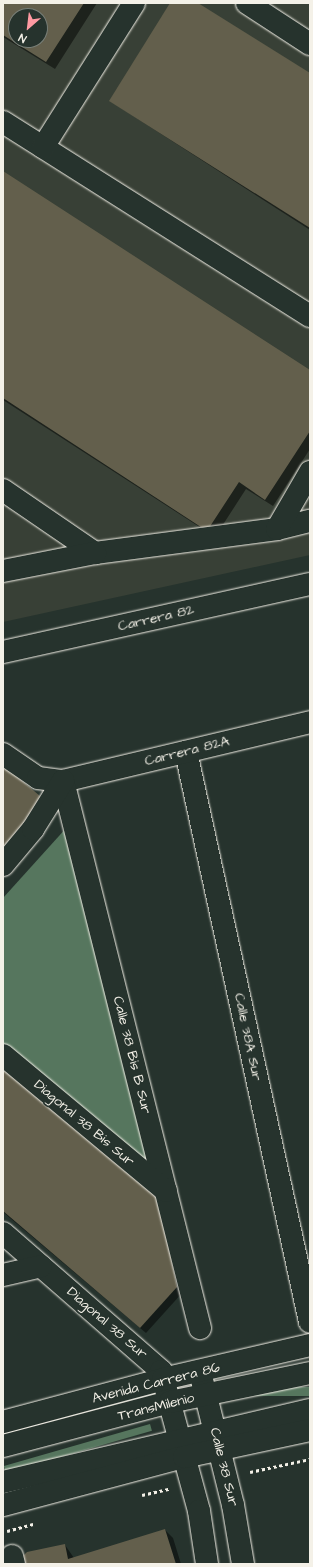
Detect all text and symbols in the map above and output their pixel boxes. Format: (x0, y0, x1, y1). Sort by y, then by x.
north arrow (8, 8, 48, 48)
text: N (16, 30, 29, 46)
street label: Carrera 82 (116, 601, 196, 635)
street label: Carrera 82A (143, 732, 231, 770)
street label: Calle 38A Sur (231, 992, 265, 1082)
street label: Calle 38 Bis B Sur (109, 994, 155, 1116)
street label: Diagonal 38 Bis Sur (30, 1076, 138, 1170)
street label: Diagonal 38 Sur (63, 1284, 151, 1362)
street label: Avenida Carrera 86 (90, 1359, 222, 1407)
street label: TransMilenio (116, 1389, 196, 1425)
street label: Calle 38 Sur (206, 1426, 242, 1508)

